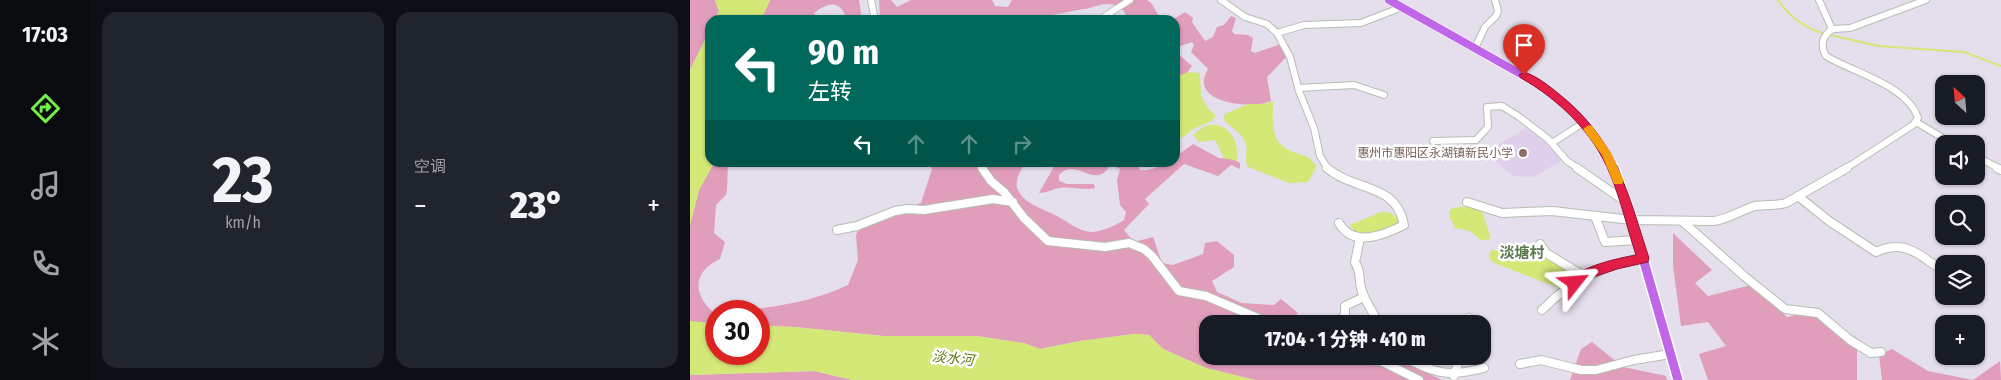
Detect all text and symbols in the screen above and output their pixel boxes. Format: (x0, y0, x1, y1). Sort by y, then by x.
text: 17:03 (22, 21, 68, 48)
pin (1503, 24, 1545, 75)
text: 90 m (808, 31, 879, 73)
icon: arrive (1510, 31, 1538, 59)
icon: left (725, 35, 790, 100)
north arrow (1935, 75, 1985, 125)
map controls (1935, 75, 1985, 365)
text: 左转 (808, 78, 852, 105)
icon: directions (28, 91, 63, 126)
icon: left (849, 130, 877, 158)
icon: ahead (902, 130, 930, 158)
icon: ahead (955, 130, 983, 158)
icon: right (1008, 130, 1036, 158)
button: sound (1935, 135, 1985, 185)
text: 23 (213, 141, 273, 219)
place label: 惠州市惠阳区永湖镇新民小学 (1357, 146, 1513, 160)
marker: 惠州市惠阳区永湖镇新民小学 (1517, 147, 1529, 159)
text: 空调 (414, 157, 446, 176)
icon: music (28, 168, 63, 203)
text: 23° (510, 182, 564, 228)
text: − (414, 189, 427, 222)
text: + (647, 189, 660, 222)
button: search (1935, 195, 1985, 245)
text: km/h (225, 213, 261, 232)
district label: 淡塘村 (1499, 244, 1545, 262)
icon: phone (28, 246, 63, 281)
button: layers (1935, 255, 1985, 305)
position arrow (1548, 256, 1600, 308)
speed limit sign: 30 (705, 300, 770, 365)
button: + (1935, 315, 1985, 365)
icon: climate (28, 324, 63, 359)
text: 17:04 · 1 分钟 · 410 m (1265, 328, 1425, 351)
water label: 淡水河 (931, 348, 978, 369)

